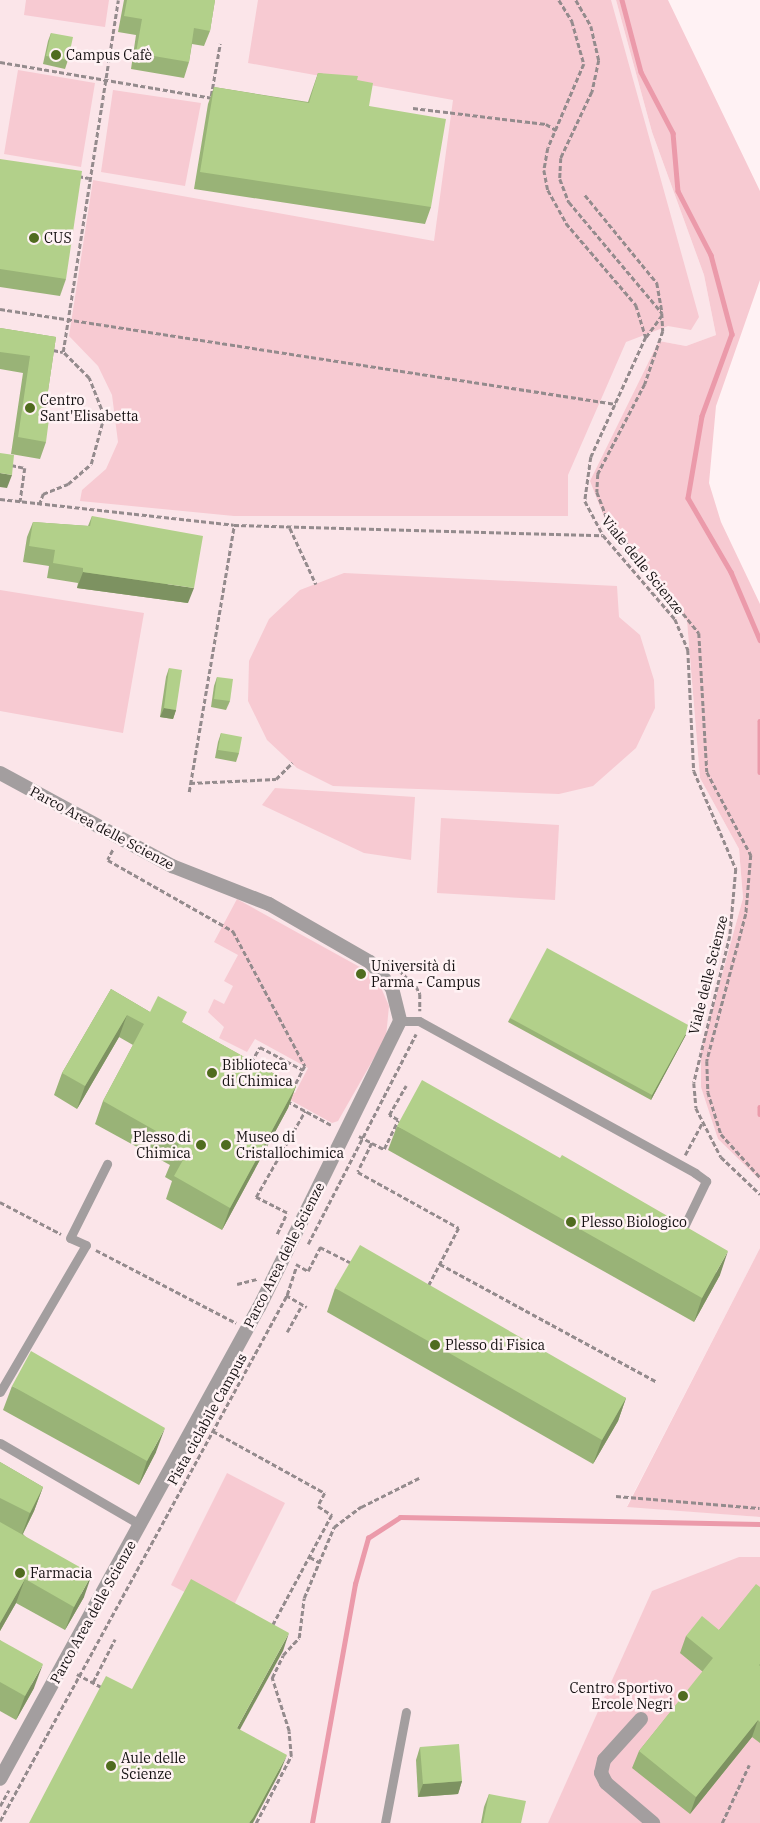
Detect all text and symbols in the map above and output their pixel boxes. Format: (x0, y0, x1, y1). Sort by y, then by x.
place label: Campus Cafè (66, 47, 152, 63)
marker: Campus Cafè (50, 49, 62, 61)
place label: CUS (44, 230, 72, 246)
marker: CUS (28, 232, 40, 244)
place label: Centro Sant'Elisabetta (40, 392, 139, 424)
marker: Centro Sant'Elisabetta (24, 402, 36, 414)
street label: Viale delle Scienze (598, 512, 688, 618)
street label: Parco Area delle Scienze (27, 783, 177, 873)
street label: Viale delle Scienze (685, 914, 731, 1036)
place label: Università di Parma - Campus (371, 958, 480, 990)
marker: Università di Parma - Campus (355, 968, 367, 980)
place label: Biblioteca di Chimica (222, 1057, 293, 1090)
marker: Biblioteca di Chimica (206, 1067, 218, 1079)
place label: Plesso di Chimica (133, 1129, 191, 1162)
place label: Museo di Cristallochimica (236, 1129, 344, 1162)
marker: Plesso di Chimica (195, 1139, 207, 1151)
marker: Museo di Cristallochimica (220, 1139, 232, 1151)
street label: Parco Area delle Scienze (240, 1179, 328, 1331)
place label: Plesso Biologico (581, 1214, 687, 1230)
marker: Plesso Biologico (565, 1216, 577, 1228)
place label: Plesso di Fisica (445, 1337, 545, 1353)
marker: Plesso di Fisica (429, 1339, 441, 1351)
street label: Pista ciclabile Campus (164, 1350, 250, 1488)
street label: Parco Area delle Scienze (47, 1538, 139, 1686)
place label: Farmacia (30, 1565, 92, 1581)
marker: Farmacia (14, 1567, 26, 1579)
place label: Centro Sportivo Ercole Negri (570, 1680, 673, 1712)
marker: Centro Sportivo Ercole Negri (677, 1690, 689, 1702)
place label: Aule delle Scienze (121, 1750, 186, 1782)
marker: Aule delle Scienze (105, 1760, 117, 1772)

